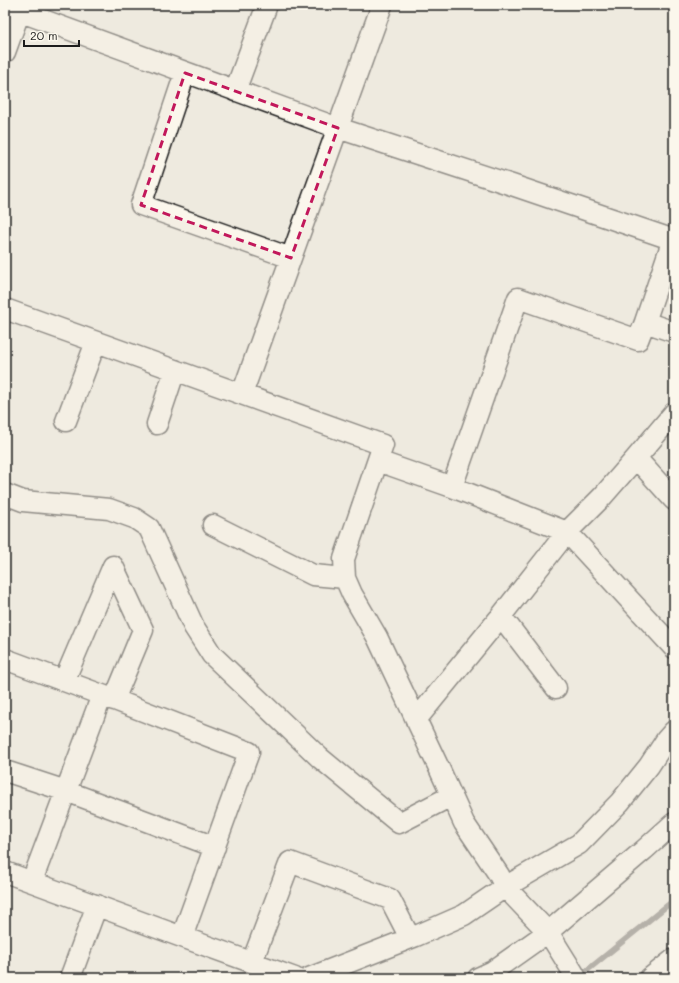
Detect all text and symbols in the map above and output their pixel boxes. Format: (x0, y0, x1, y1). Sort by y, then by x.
scale bar (24, 22, 79, 48)
text: 20 m (30, 27, 58, 43)

